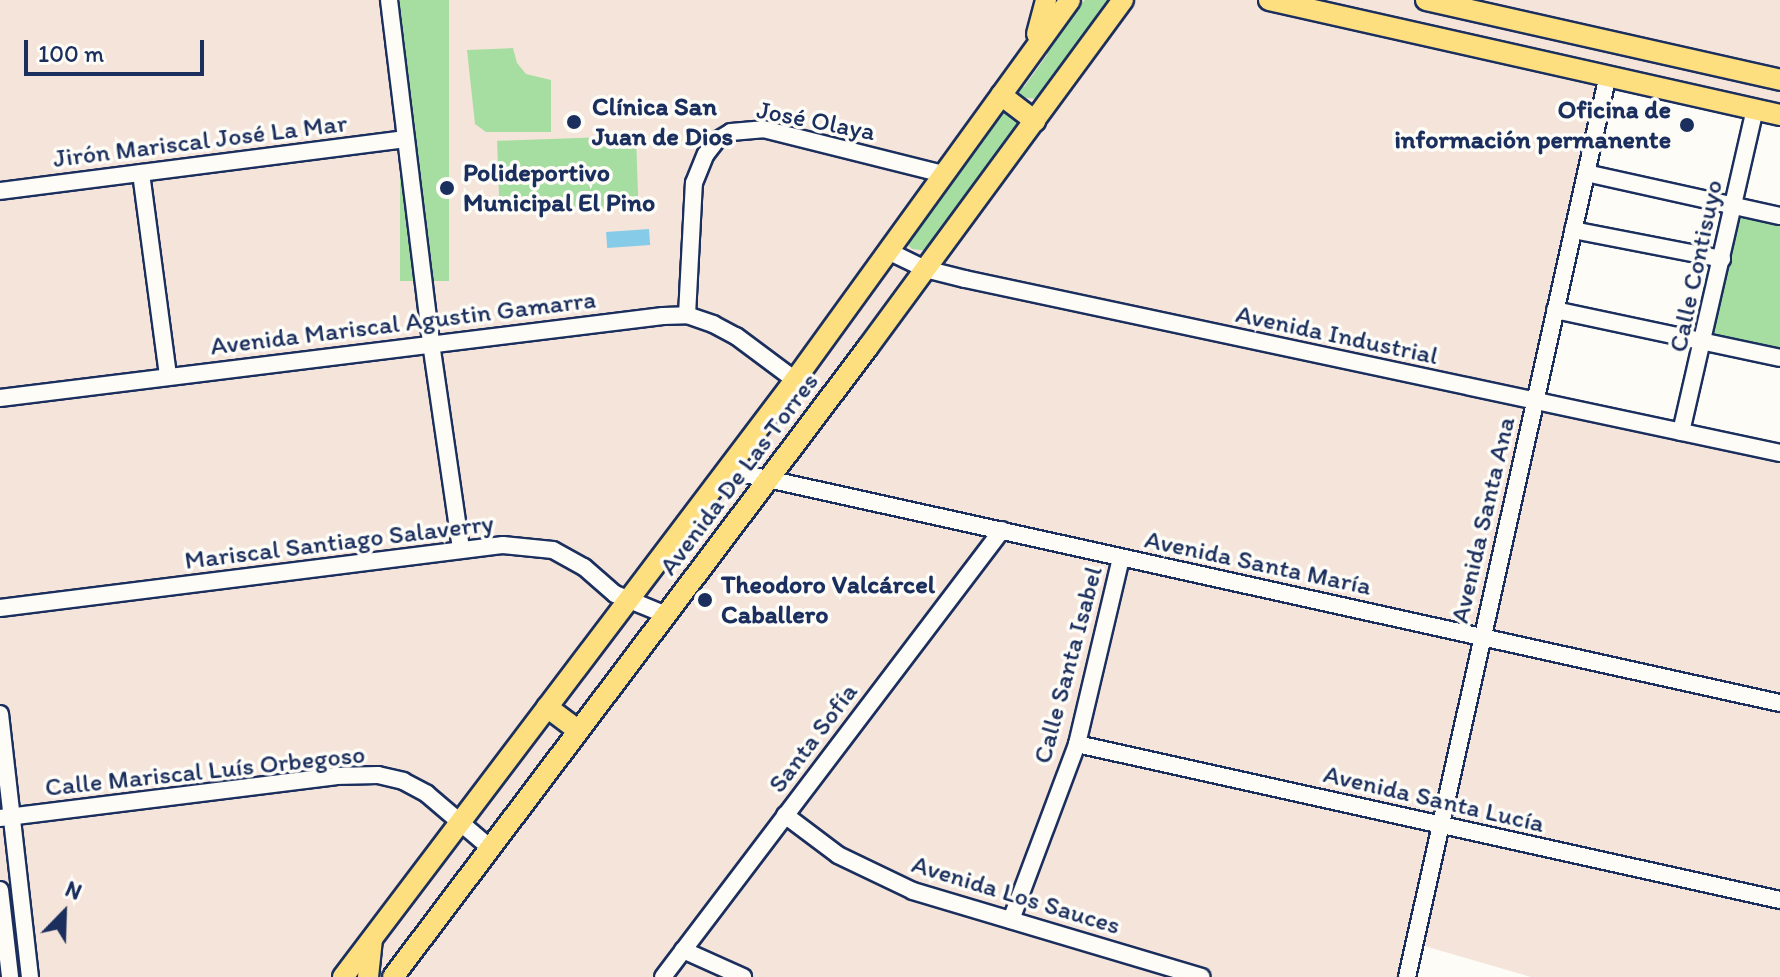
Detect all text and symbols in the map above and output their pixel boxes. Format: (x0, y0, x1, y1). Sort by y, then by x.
scale bar (28, 24, 208, 74)
text: 100 m (38, 39, 104, 68)
place label: Clínica San Juan de Dios (592, 91, 733, 152)
street label: José Olaya (754, 94, 878, 148)
place label: Oficina de información permanente (1395, 94, 1671, 156)
street label: Jirón Mariscal José La Mar (51, 107, 349, 175)
marker: Clínica San Juan de Dios (563, 111, 585, 133)
marker: Oficina de información permanente (1678, 116, 1696, 134)
place label: Polideportivo Municipal El Pino (463, 157, 655, 218)
street label: Calle Contisuyo (1662, 177, 1730, 355)
marker: Polideportivo Municipal El Pino (438, 179, 456, 197)
street label: Avenida Mariscal Agustin Gamarra (208, 284, 598, 362)
street label: Avenida Industrial (1233, 298, 1441, 372)
street label: Avenida De Las Torres (653, 367, 825, 581)
street label: Avenida Santa Ana (1444, 414, 1522, 626)
street label: Mariscal Santiago Salaverry (182, 507, 496, 577)
street label: Avenida Santa María (1142, 524, 1374, 602)
street label: Calle Santa Isabel (1027, 563, 1109, 767)
place label: Theodoro Valcárcel Caballero (721, 569, 935, 630)
marker: Theodoro Valcárcel Caballero (696, 591, 714, 609)
street label: Santa Sofía (762, 677, 864, 799)
street label: Calle Mariscal Luís Orbegoso (43, 739, 367, 803)
street label: Avenida Santa Lucía (1321, 759, 1547, 839)
street label: Avenida Los Sauces (908, 848, 1124, 942)
north arrow (24, 873, 104, 953)
text: N (61, 875, 86, 906)

